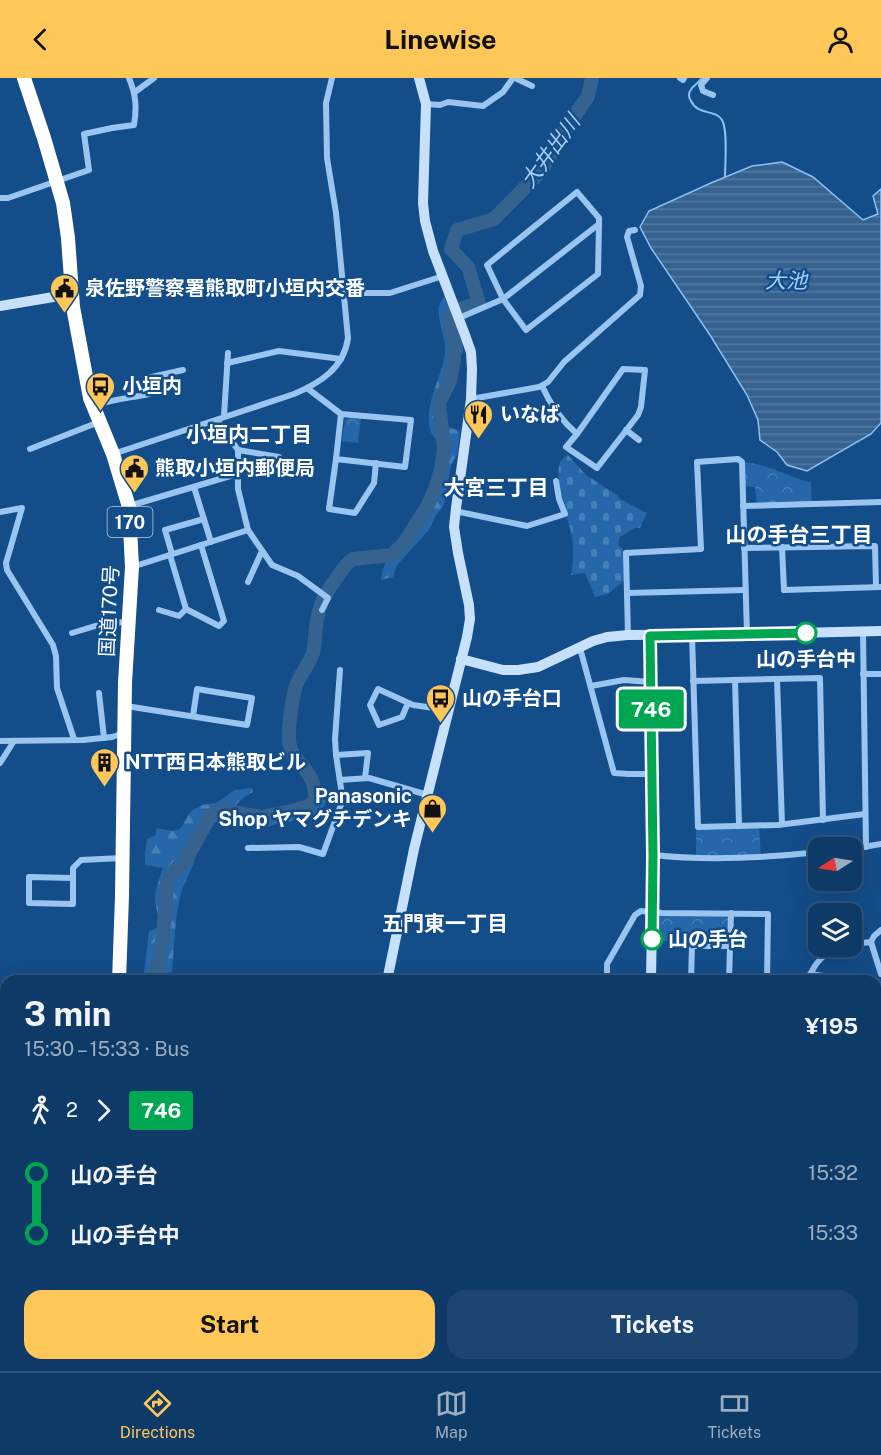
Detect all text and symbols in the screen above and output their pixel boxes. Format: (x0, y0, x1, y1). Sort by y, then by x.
icon: back (24, 23, 57, 56)
text: Linewise (384, 23, 497, 55)
icon: person (824, 23, 857, 56)
water label: 大井出川 (515, 108, 586, 192)
water label: 大池 (765, 268, 809, 293)
public building icon: 泉佐野警察署熊取町小垣内交番 (48, 272, 80, 314)
place label: 泉佐野警察署熊取町小垣内交番 (85, 276, 365, 300)
bus stop icon: 小垣内 (85, 370, 117, 412)
place label: 小垣内 (122, 374, 182, 398)
restaurant icon: いなば (463, 398, 495, 440)
place label: いなば (500, 402, 560, 426)
district label: 小垣内二丁目 (186, 422, 312, 447)
public building icon: 熊取小垣内郵便局 (118, 452, 150, 494)
place label: 熊取小垣内郵便局 (155, 456, 315, 480)
district label: 大宮三丁目 (444, 475, 549, 500)
road number: 170 (108, 507, 152, 537)
district label: 山の手台三丁目 (726, 522, 873, 547)
street label: 国道170号 (95, 564, 123, 658)
marker: 山の手台中 (795, 622, 817, 644)
place label: 山の手台中 (756, 647, 856, 671)
bus stop icon: 山の手台口 (425, 682, 457, 724)
place label: 山の手台口 (462, 686, 562, 710)
line badge: 746 (616, 690, 686, 728)
text: 746 (631, 697, 671, 722)
building icon: NTT西日本熊取ビル (88, 746, 120, 788)
place label: NTT西日本熊取ビル (125, 750, 306, 774)
place label: Panasonic Shop ヤマグチデンキ (218, 784, 412, 831)
shop icon: Panasonic Shop ヤマグチデンキ (417, 792, 449, 834)
north arrow (808, 837, 862, 891)
map controls (808, 837, 862, 957)
button: layers (808, 903, 862, 957)
district label: 五門東一丁目 (382, 911, 508, 936)
place label: 山の手台 (668, 927, 748, 951)
marker: 山の手台 (641, 928, 663, 950)
text: 3 min (24, 995, 111, 1033)
text: ¥195 (805, 1013, 858, 1039)
text: 15:30 – 15:33 · Bus (24, 1037, 189, 1061)
icon: walk (24, 1094, 57, 1127)
icon: forward (87, 1094, 120, 1127)
text: 2 (66, 1098, 78, 1122)
text: 746 (141, 1098, 181, 1123)
text: 15:32 (808, 1161, 858, 1185)
text: 山の手台 (70, 1162, 158, 1188)
text: 15:33 (807, 1221, 858, 1245)
text: 山の手台中 (70, 1222, 180, 1248)
button: Start (24, 1290, 435, 1359)
button: Tickets (447, 1290, 858, 1359)
tab: Directions (120, 1387, 195, 1442)
tab: Map (435, 1387, 468, 1442)
tab: Tickets (707, 1387, 761, 1442)

